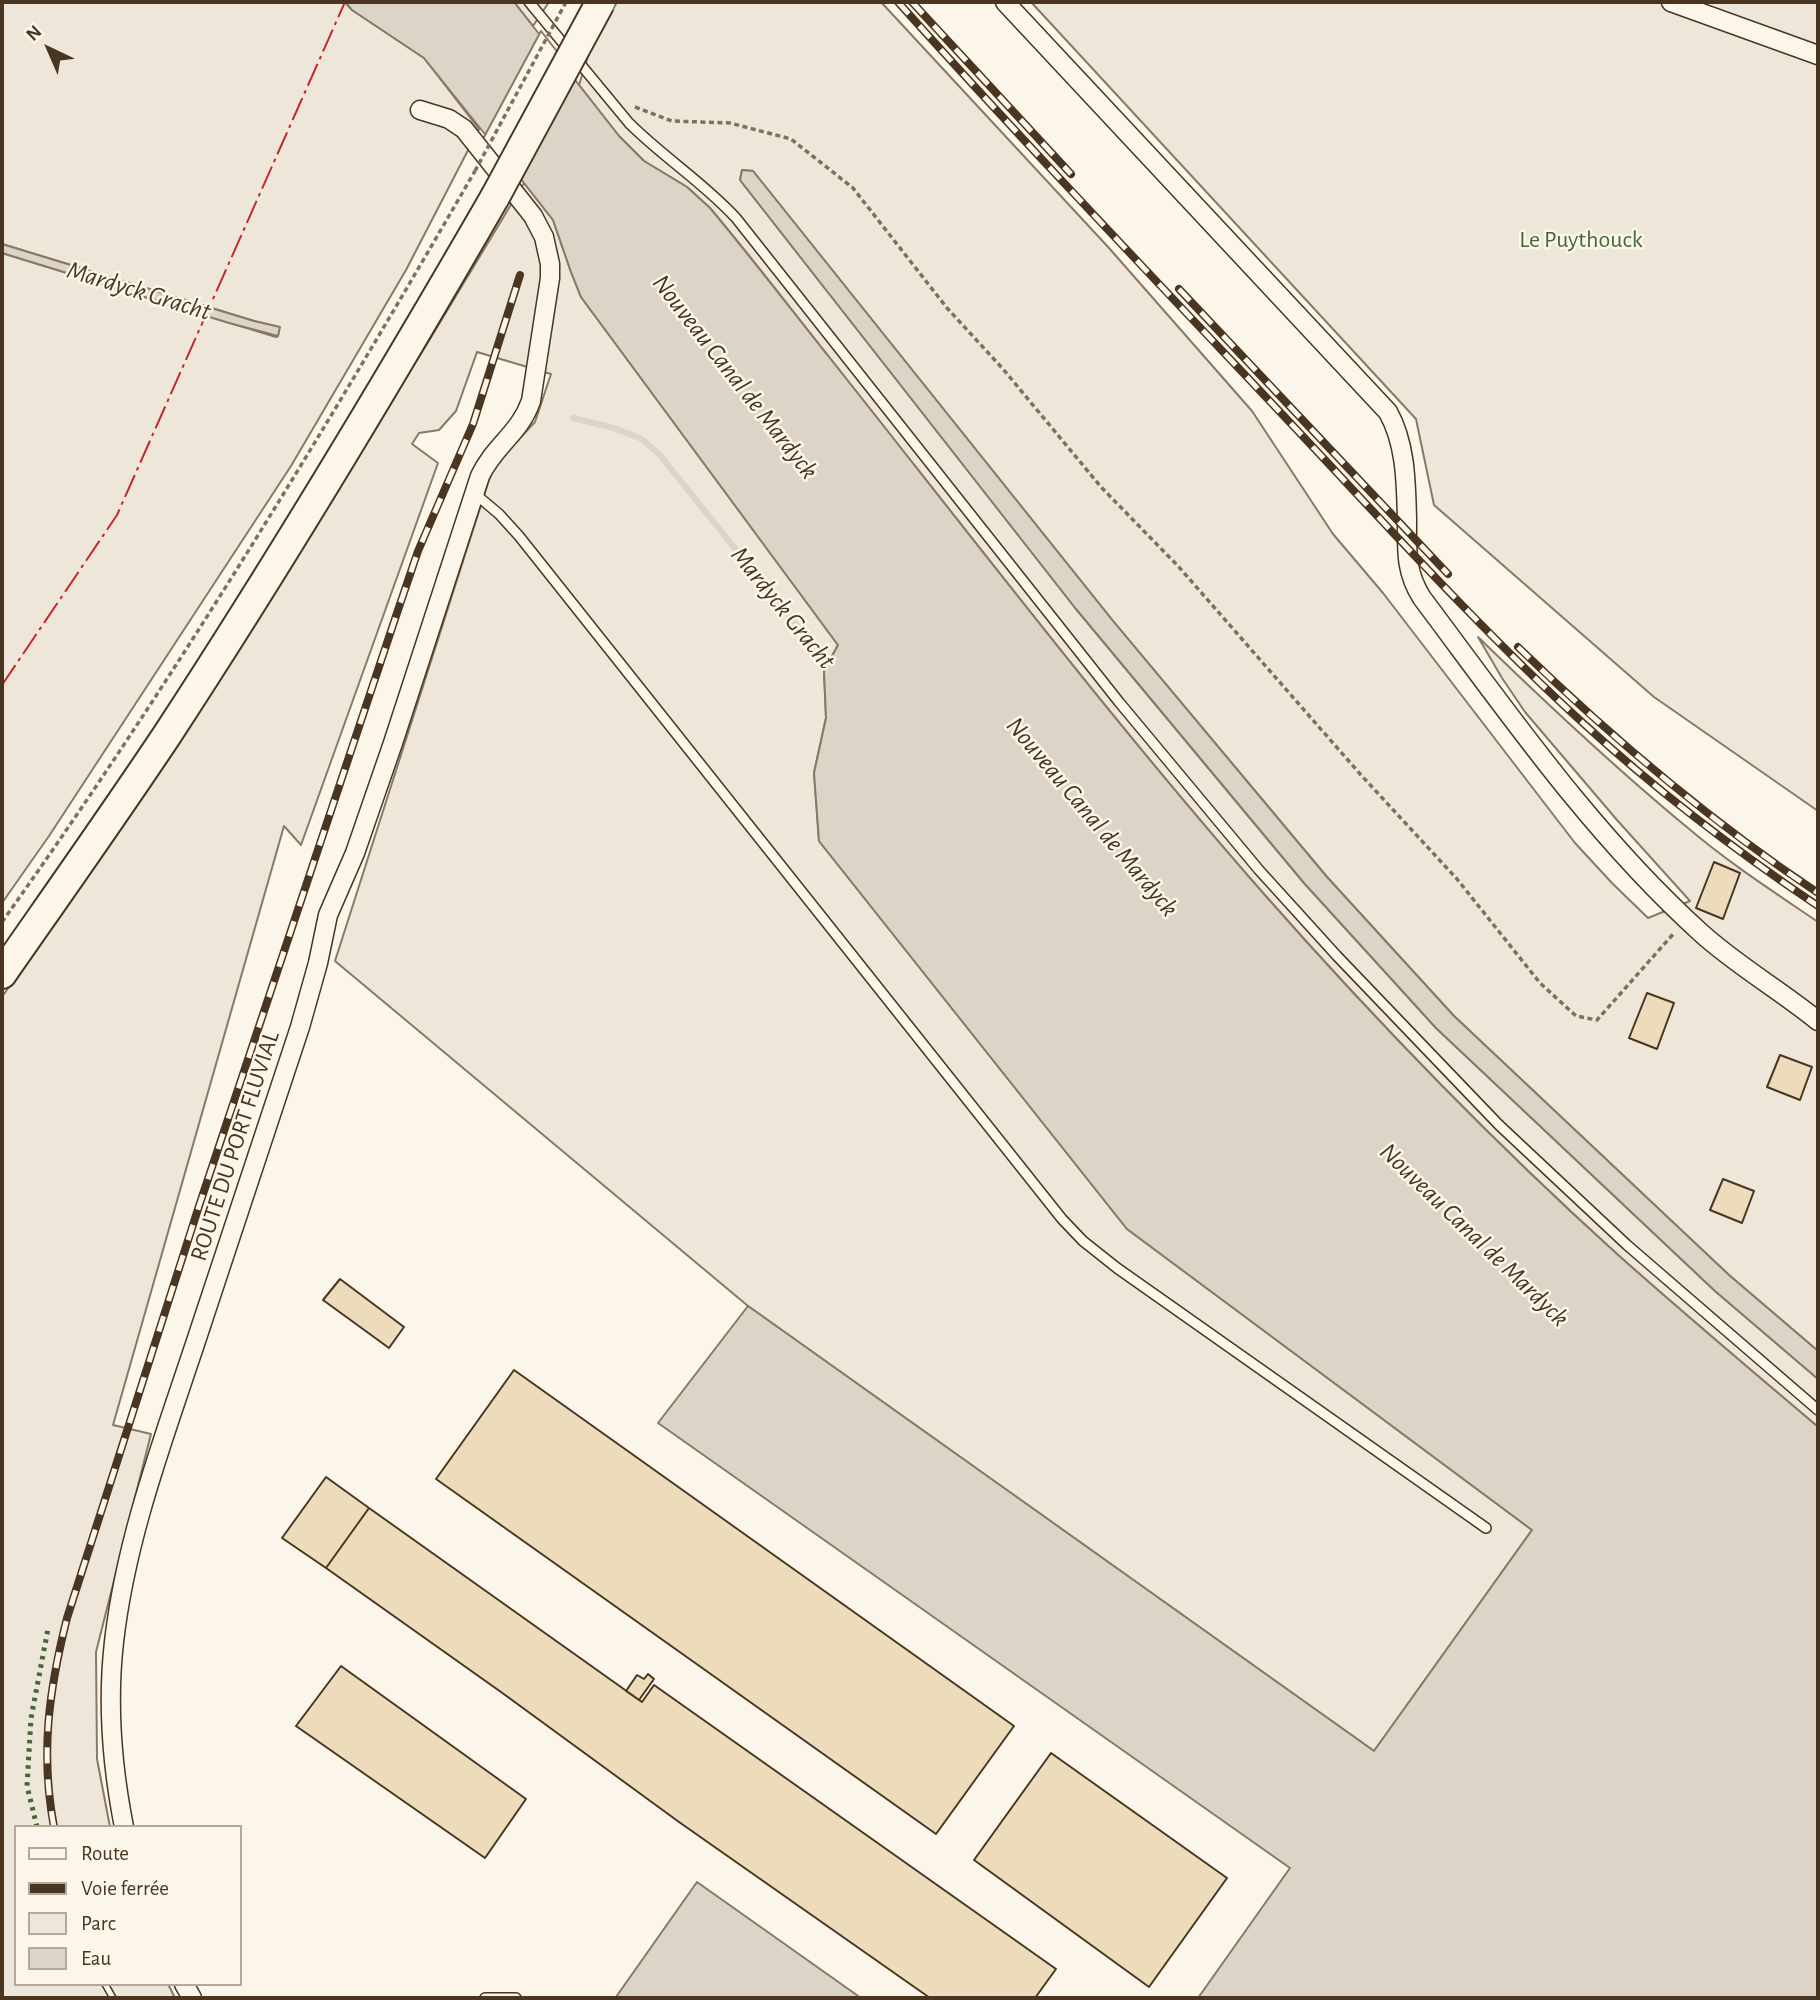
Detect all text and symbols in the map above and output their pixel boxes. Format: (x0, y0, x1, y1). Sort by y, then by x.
north arrow (14, 14, 84, 84)
text: N (23, 22, 45, 45)
park label: Le Puythouck (1519, 226, 1643, 254)
water label: Mardyck Gracht (63, 254, 215, 328)
water label: Nouveau Canal de Mardyck (645, 268, 825, 486)
water label: Mardyck Gracht (724, 540, 842, 676)
water label: Nouveau Canal de Mardyck (999, 711, 1185, 923)
street label: ROUTE DU PORT FLUVIAL (184, 1027, 286, 1265)
water label: Nouveau Canal de Mardyck (1373, 1137, 1575, 1333)
legend (14, 1825, 242, 1986)
text: Route (81, 1843, 129, 1864)
text: Voie ferrée (81, 1878, 169, 1899)
text: Parc (81, 1913, 116, 1934)
text: Eau (81, 1948, 111, 1969)

